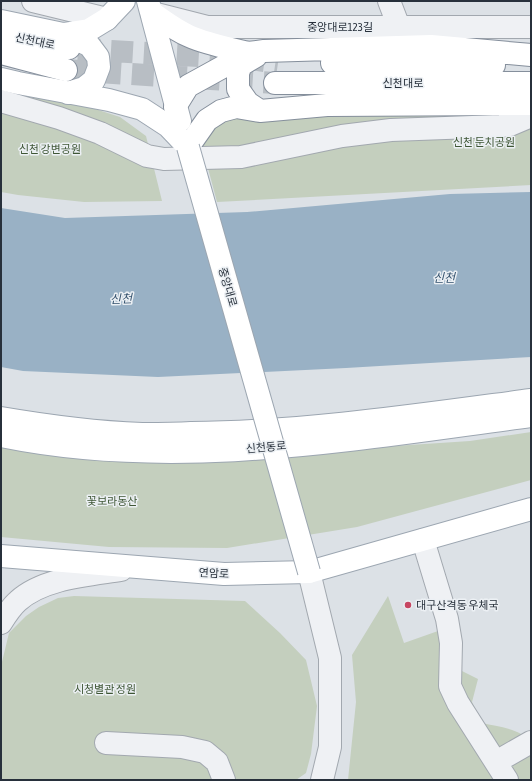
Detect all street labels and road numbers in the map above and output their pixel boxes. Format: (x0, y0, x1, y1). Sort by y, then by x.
street label: 중앙대로123길 (307, 21, 373, 33)
street label: 신천대로 (14, 31, 56, 51)
street label: 신천대로 (383, 77, 423, 89)
street label: 중앙대로 (217, 266, 239, 308)
street label: 신천동로 (245, 439, 287, 455)
street label: 연암로 (199, 566, 229, 580)

